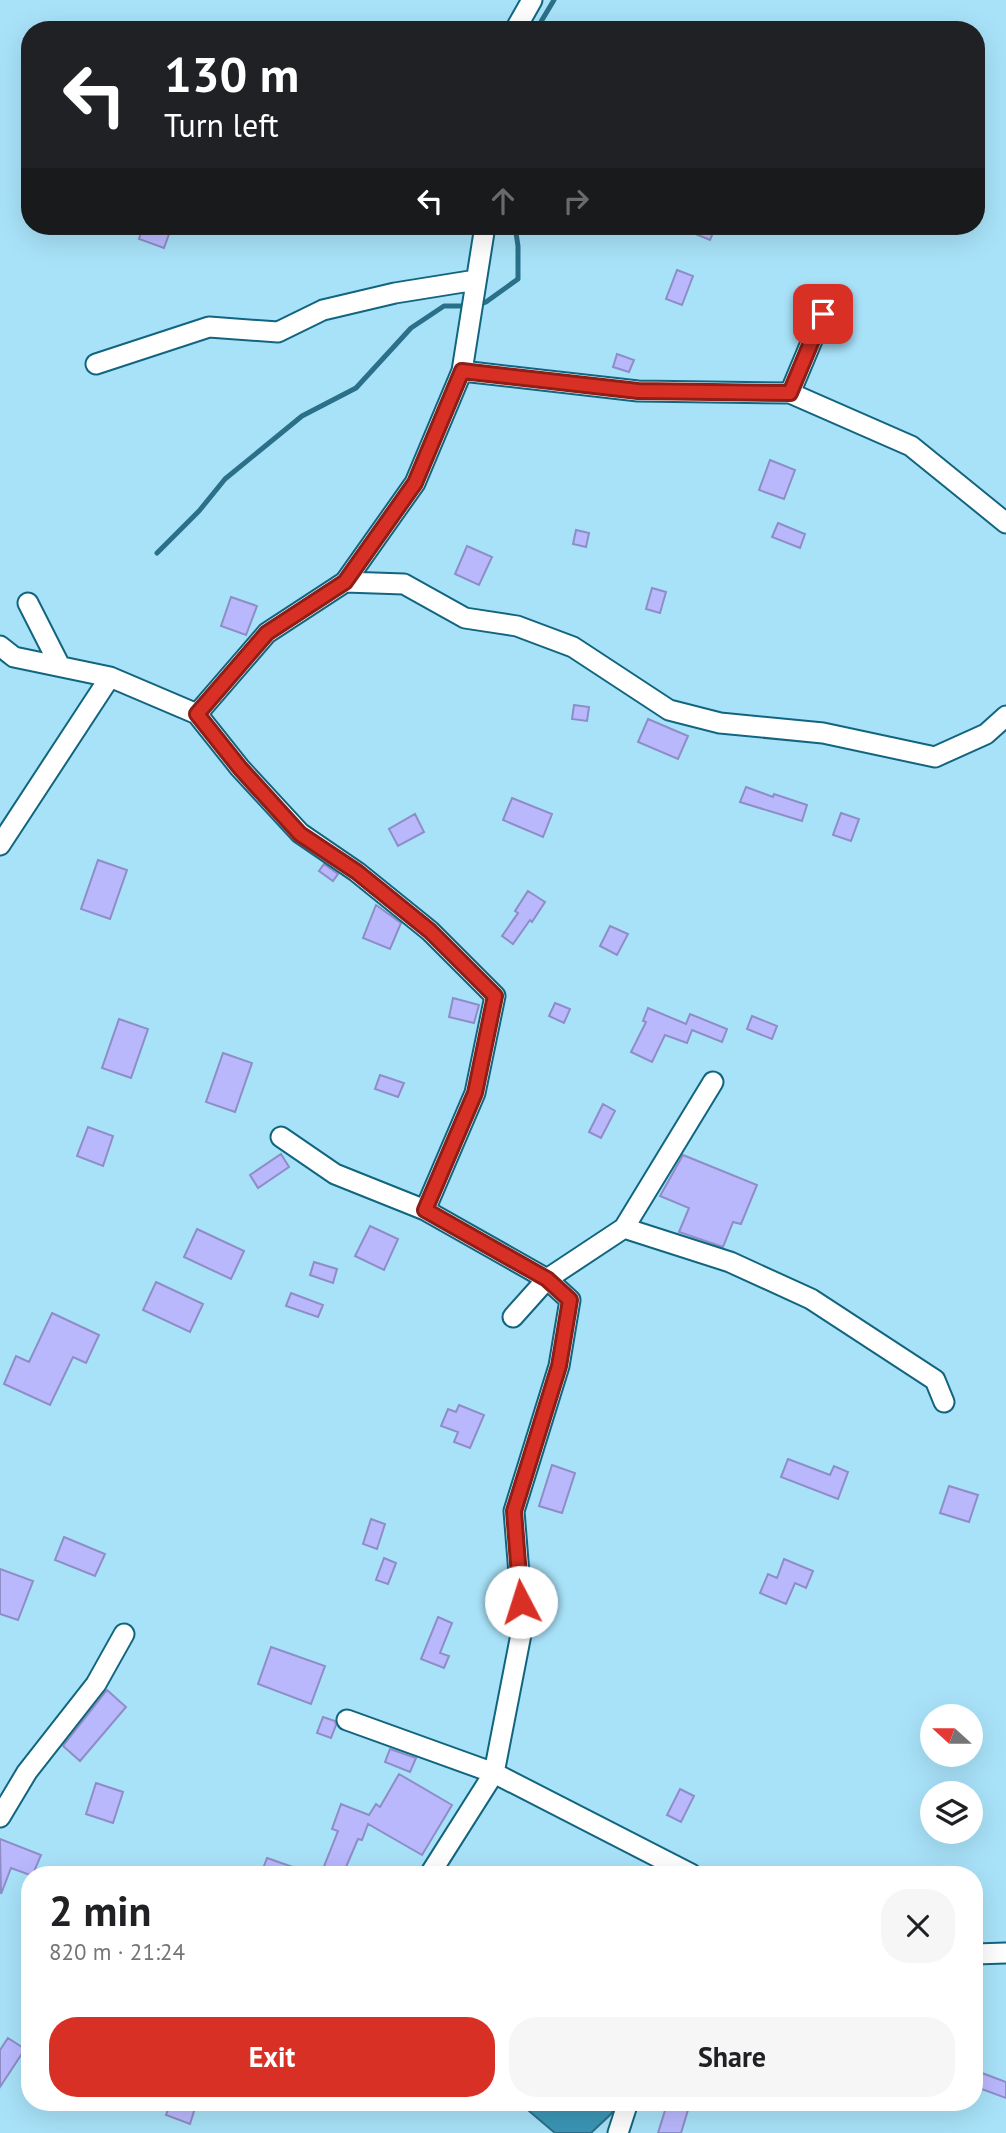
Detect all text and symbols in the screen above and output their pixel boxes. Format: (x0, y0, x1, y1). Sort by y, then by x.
text: 130 m (164, 42, 299, 106)
icon: left (49, 49, 140, 140)
text: Turn left (164, 104, 279, 146)
icon: left (411, 182, 449, 220)
icon: ahead (484, 182, 522, 220)
icon: right (557, 182, 595, 220)
pin (793, 284, 853, 344)
icon: arrive (804, 295, 842, 333)
position arrow (484, 1565, 558, 1639)
north arrow (920, 1704, 984, 1768)
map controls (920, 1704, 983, 1844)
button: layers (920, 1781, 983, 1844)
text: 2 min (49, 1883, 151, 1938)
button: close (881, 1889, 955, 1963)
text: 820 m · 21:24 (49, 1937, 185, 1966)
button: Exit (49, 2017, 495, 2097)
button: Share (509, 2017, 955, 2097)

